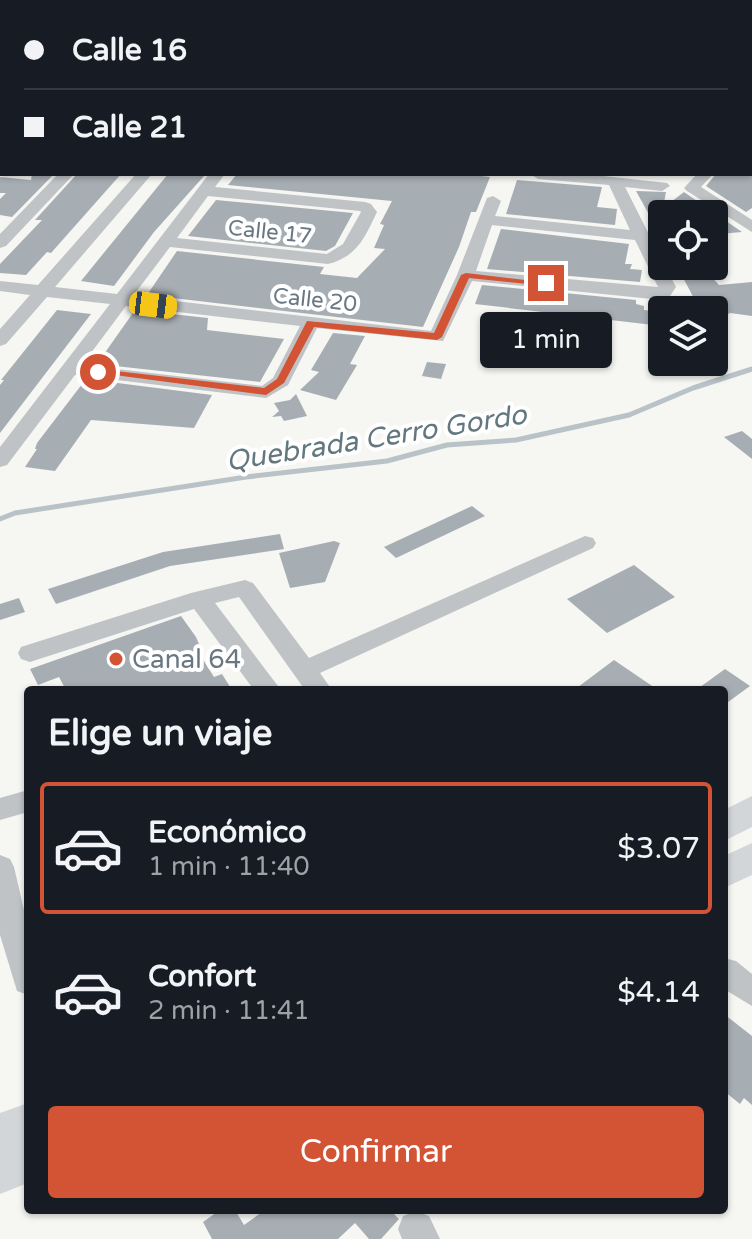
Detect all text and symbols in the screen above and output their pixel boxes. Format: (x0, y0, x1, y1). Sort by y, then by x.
text: Calle 16 (72, 32, 187, 69)
text: Calle 21 (72, 109, 187, 146)
map controls (648, 200, 728, 376)
button: locate (648, 200, 728, 280)
street label: Calle 17 (227, 215, 313, 249)
route end (528, 265, 564, 301)
street label: Calle 20 (272, 283, 358, 317)
car (128, 290, 178, 320)
button: layers (648, 296, 728, 376)
callout: 1 min (480, 311, 612, 367)
text: 1 min (511, 324, 581, 355)
route start (80, 354, 116, 390)
water label: Quebrada Cerro Gordo (224, 397, 531, 479)
place label: Canal 64 (132, 644, 241, 675)
marker: Canal 64 (107, 650, 125, 668)
text: Elige un viaje (48, 712, 272, 755)
icon: car (52, 812, 124, 884)
text: Económico (148, 814, 306, 851)
text: $3.07 (617, 830, 700, 867)
text: 1 min · 11:40 (148, 851, 310, 882)
icon: car (52, 956, 124, 1028)
text: Confort (148, 958, 256, 995)
text: $4.14 (617, 974, 700, 1011)
text: 2 min · 11:41 (148, 995, 310, 1026)
button: Confirmar (48, 1106, 704, 1198)

